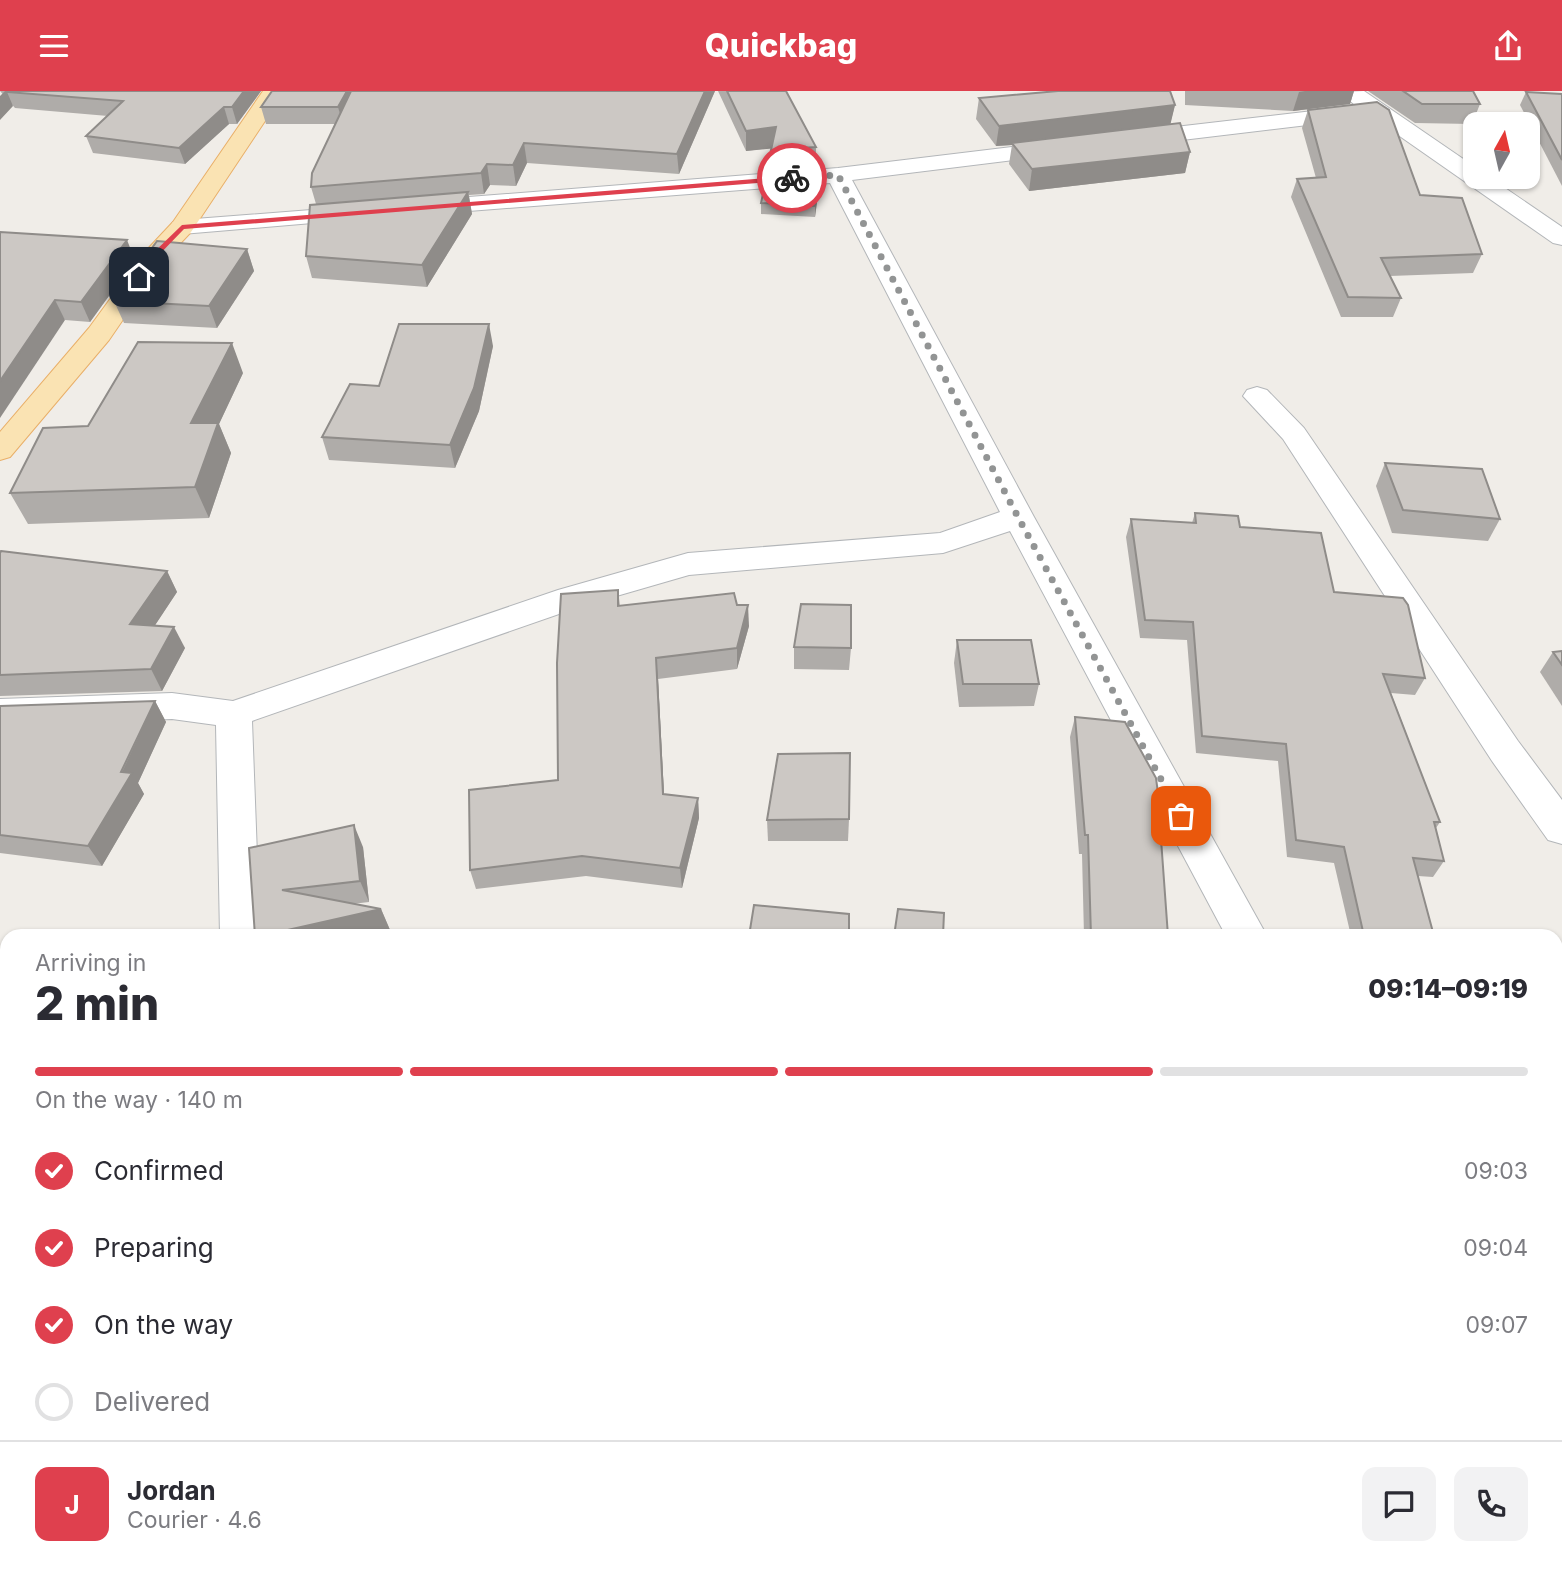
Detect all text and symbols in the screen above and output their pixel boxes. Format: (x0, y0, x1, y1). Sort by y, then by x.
text: Quickbag (705, 26, 857, 65)
icon: menu (35, 27, 73, 65)
icon: share (1489, 27, 1527, 65)
north arrow (1463, 112, 1540, 189)
map controls (1463, 112, 1540, 189)
courier (757, 143, 827, 213)
icon: bike (773, 159, 811, 197)
pin (109, 247, 169, 307)
icon: home (120, 258, 158, 296)
pin (1151, 786, 1211, 846)
icon: bag (1162, 797, 1200, 835)
text: Arriving in (35, 949, 146, 977)
text: 09:14–09:19 (1368, 973, 1528, 1004)
text: 2 min (35, 975, 159, 1031)
text: On the way · 140 m (35, 1086, 243, 1114)
icon: check (35, 1152, 73, 1190)
text: Confirmed (94, 1155, 224, 1186)
text: 09:03 (1464, 1157, 1528, 1185)
icon: check (35, 1229, 73, 1267)
text: Preparing (94, 1232, 214, 1263)
text: 09:04 (1463, 1234, 1528, 1262)
icon: check (35, 1306, 73, 1344)
text: On the way (94, 1309, 233, 1340)
text: 09:07 (1466, 1311, 1528, 1339)
text: Delivered (94, 1386, 210, 1417)
button: chat (1362, 1467, 1436, 1541)
button: phone (1454, 1467, 1528, 1541)
text: Jordan (127, 1475, 216, 1506)
text: J (64, 1489, 80, 1520)
text: Courier · 4.6 (127, 1506, 262, 1534)

